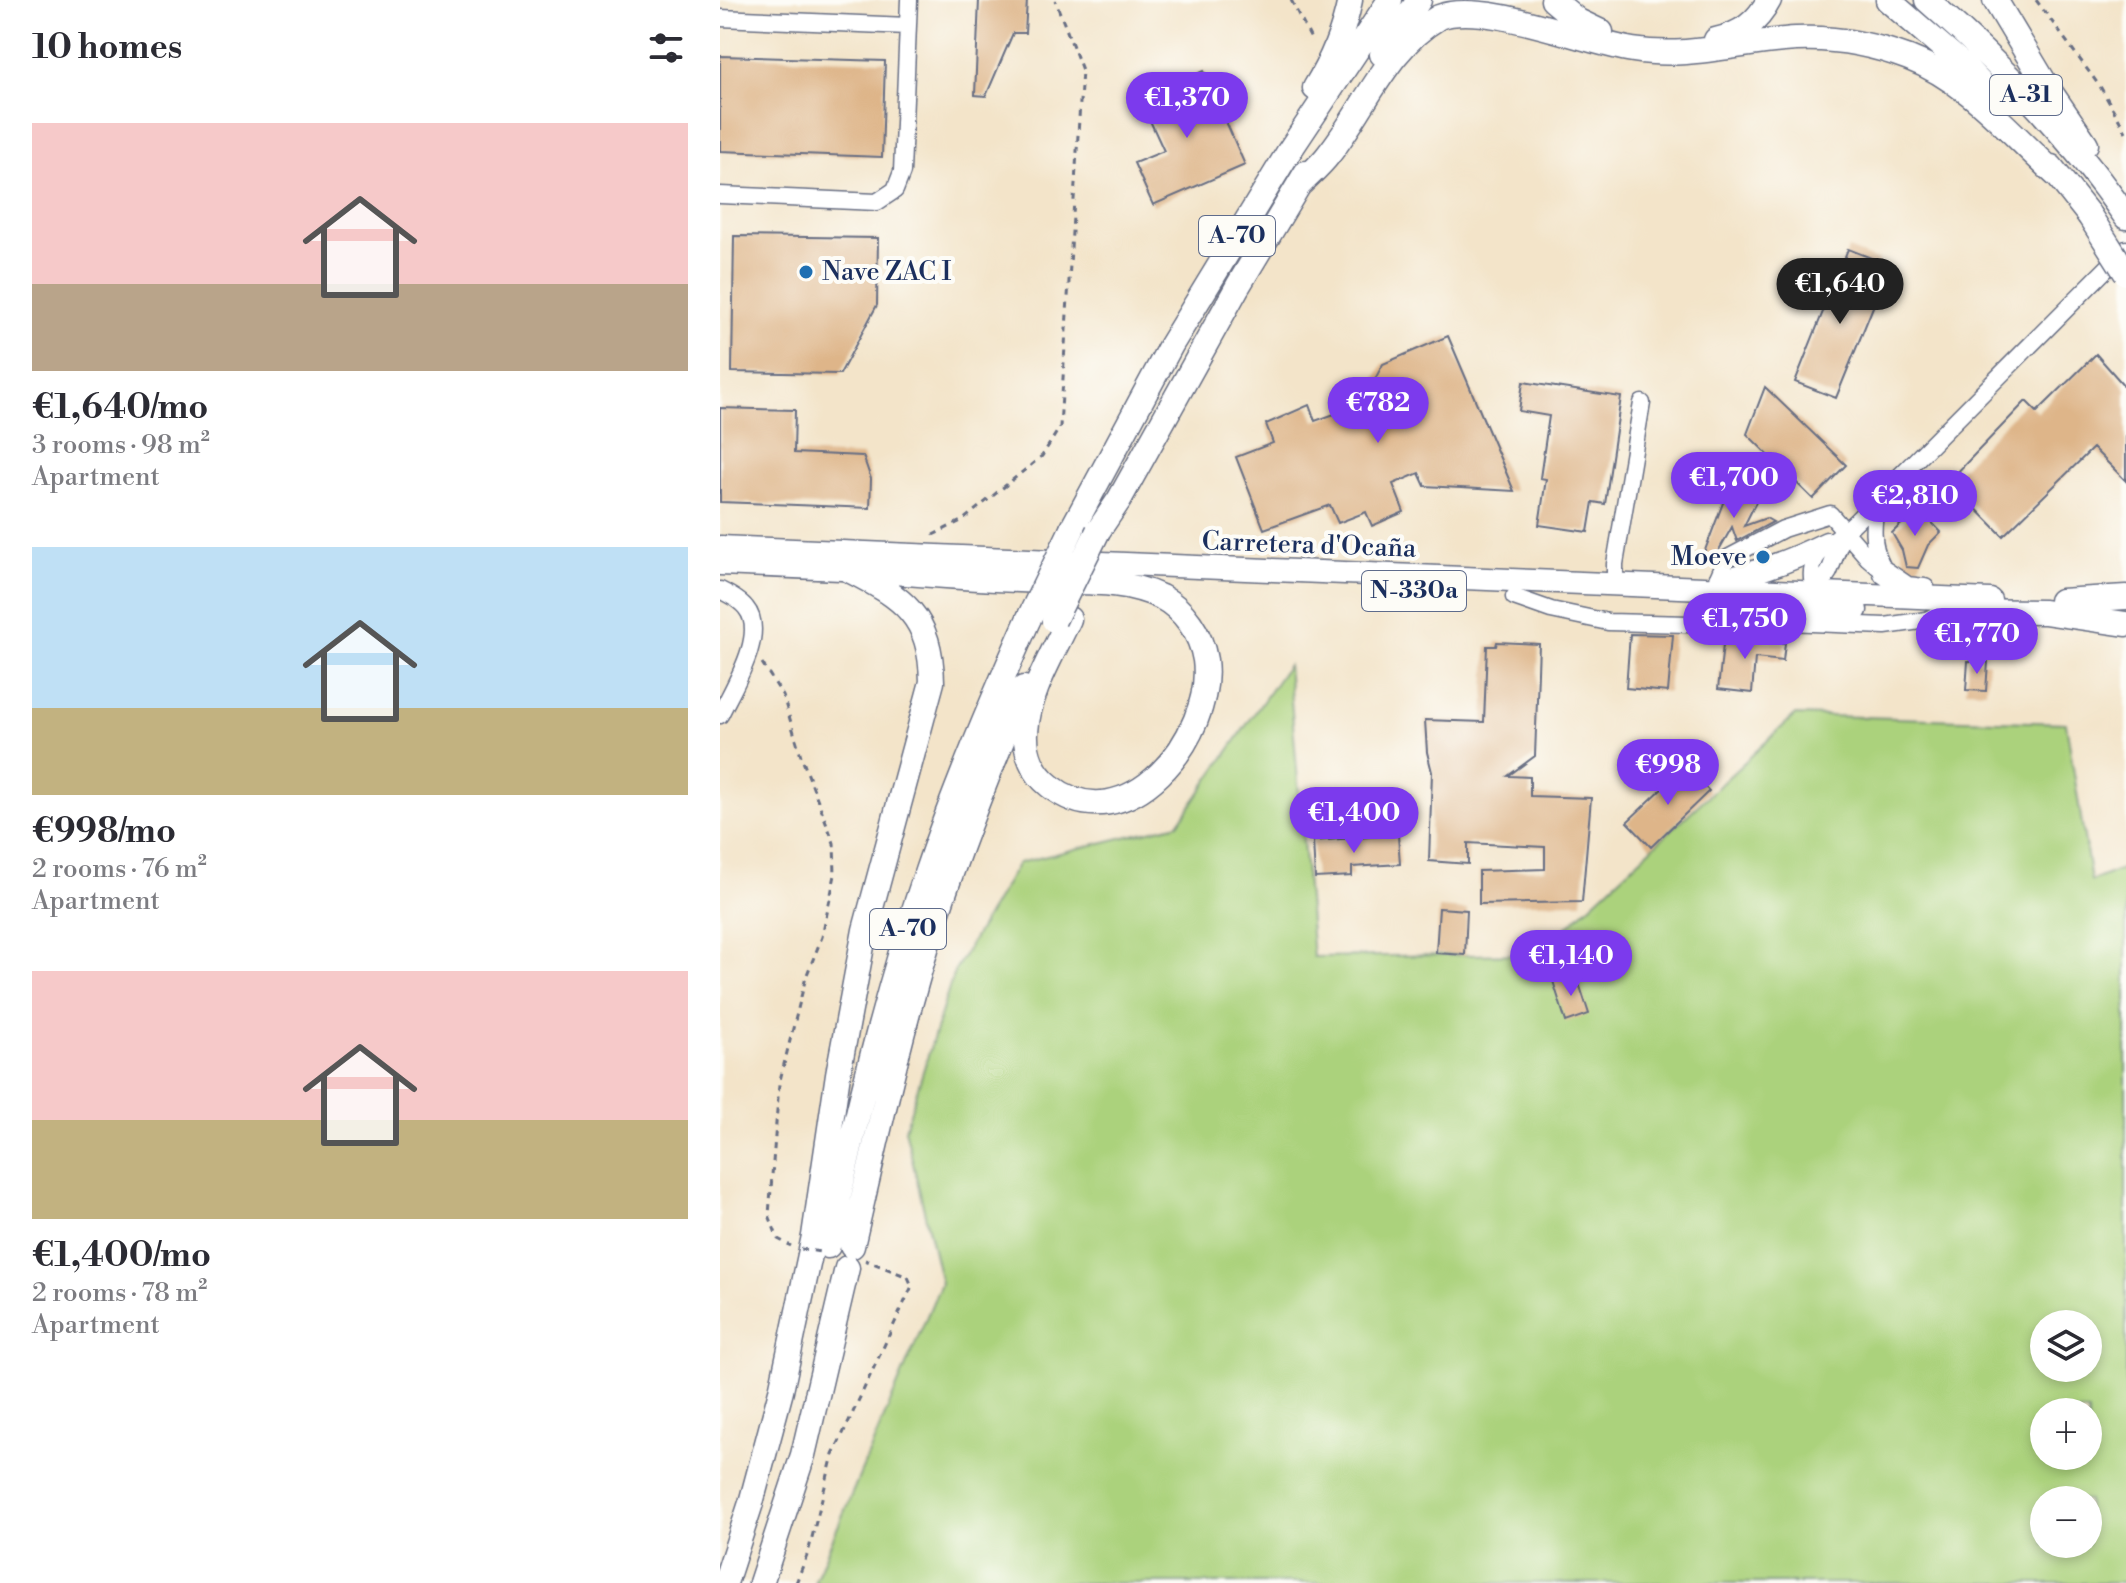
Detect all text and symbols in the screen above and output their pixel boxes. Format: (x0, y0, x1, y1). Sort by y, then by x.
icon: filters (644, 26, 688, 70)
text: 10 homes (32, 27, 182, 69)
pin: €1,370 (1122, 72, 1252, 140)
road number: A-31 (1990, 75, 2062, 115)
text: €1,370 (1144, 82, 1230, 114)
icon: home (288, 175, 432, 319)
road number: A-70 (1199, 216, 1275, 256)
place label: Nave ZAC I (822, 256, 952, 288)
pin: €1,640 (1775, 258, 1905, 326)
marker: Nave ZAC I (797, 263, 815, 281)
text: €1,640 (1795, 268, 1885, 300)
pin: €782 (1331, 377, 1425, 445)
text: €1,640/mo (32, 387, 208, 429)
text: €782 (1346, 387, 1410, 419)
text: 3 rooms · 98 m² (32, 429, 210, 461)
pin: €1,700 (1669, 452, 1799, 520)
text: Apartment (32, 461, 160, 493)
text: €1,700 (1689, 462, 1779, 494)
pin: €2,810 (1850, 470, 1980, 538)
text: €2,810 (1871, 480, 1959, 512)
street label: Carretera d'Ocaña (1201, 525, 1418, 565)
place label: Moeve (1671, 541, 1747, 573)
marker: Moeve (1754, 548, 1772, 566)
road number: N-330a (1362, 571, 1466, 611)
pin: €1,750 (1680, 593, 1810, 661)
icon: home (288, 599, 432, 743)
text: €1,750 (1701, 603, 1789, 635)
pin: €1,770 (1912, 608, 2042, 676)
text: €1,770 (1934, 618, 2020, 650)
pin: €998 (1621, 739, 1715, 807)
text: €998 (1635, 749, 1701, 781)
pin: €1,400 (1289, 787, 1419, 855)
text: €1,400 (1308, 797, 1400, 829)
text: €998/mo (32, 811, 176, 853)
text: 2 rooms · 76 m² (32, 853, 207, 885)
text: Apartment (32, 885, 160, 917)
road number: A-70 (870, 909, 946, 949)
pin: €1,140 (1506, 930, 1636, 998)
text: €1,140 (1528, 940, 1614, 972)
icon: home (288, 1023, 432, 1167)
text: €1,400/mo (32, 1235, 211, 1277)
text: 2 rooms · 78 m² (32, 1277, 207, 1309)
text: Apartment (32, 1309, 160, 1341)
map controls (2030, 1310, 2102, 1558)
button: layers (2030, 1310, 2102, 1382)
button: + (2030, 1398, 2102, 1470)
button: − (2030, 1486, 2102, 1558)

